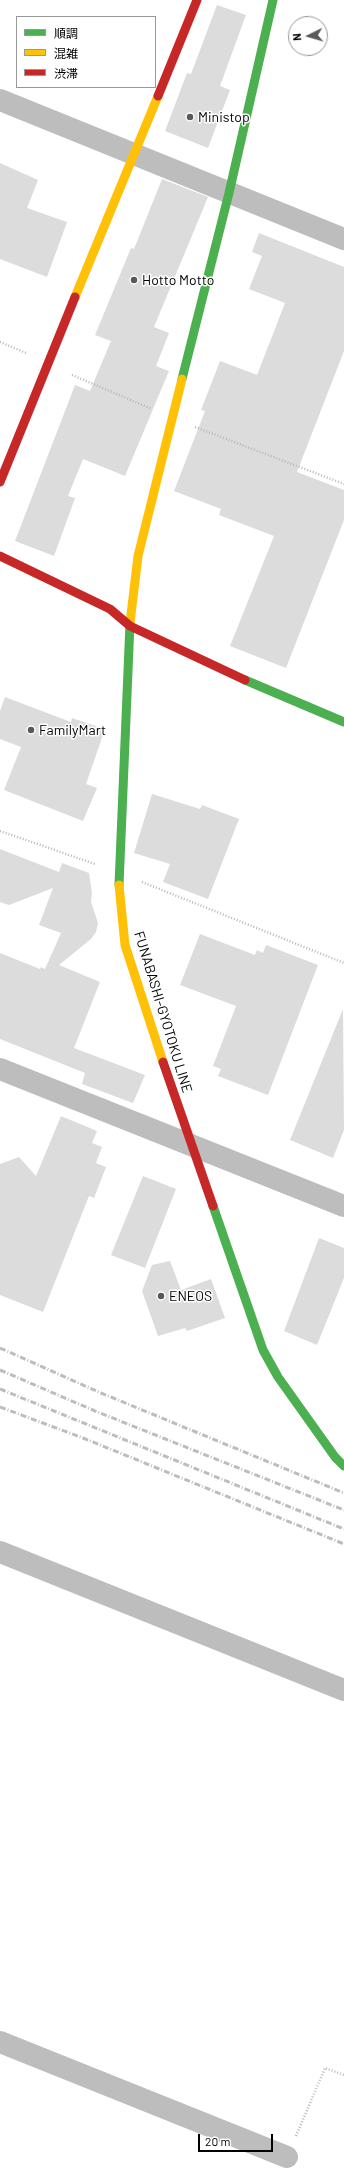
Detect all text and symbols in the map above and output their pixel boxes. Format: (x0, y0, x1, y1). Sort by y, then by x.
legend (16, 16, 156, 88)
north arrow (288, 16, 328, 56)
text: 順調 (54, 26, 78, 40)
text: N (290, 33, 303, 41)
text: 混雑 (54, 46, 78, 60)
text: 渋滞 (54, 66, 78, 80)
place label: Ministop (198, 109, 250, 125)
marker: Ministop (185, 112, 195, 122)
place label: Hotto Motto (142, 272, 214, 288)
marker: Hotto Motto (129, 275, 139, 285)
place label: FamilyMart (39, 722, 106, 738)
marker: FamilyMart (26, 725, 36, 735)
street label: FUNABASHI-GYOTOKU LINE (130, 929, 196, 1095)
place label: ENEOS (169, 1288, 212, 1304)
marker: ENEOS (156, 1291, 166, 1301)
scale bar (200, 2126, 275, 2152)
text: 20 m (205, 2134, 231, 2148)

